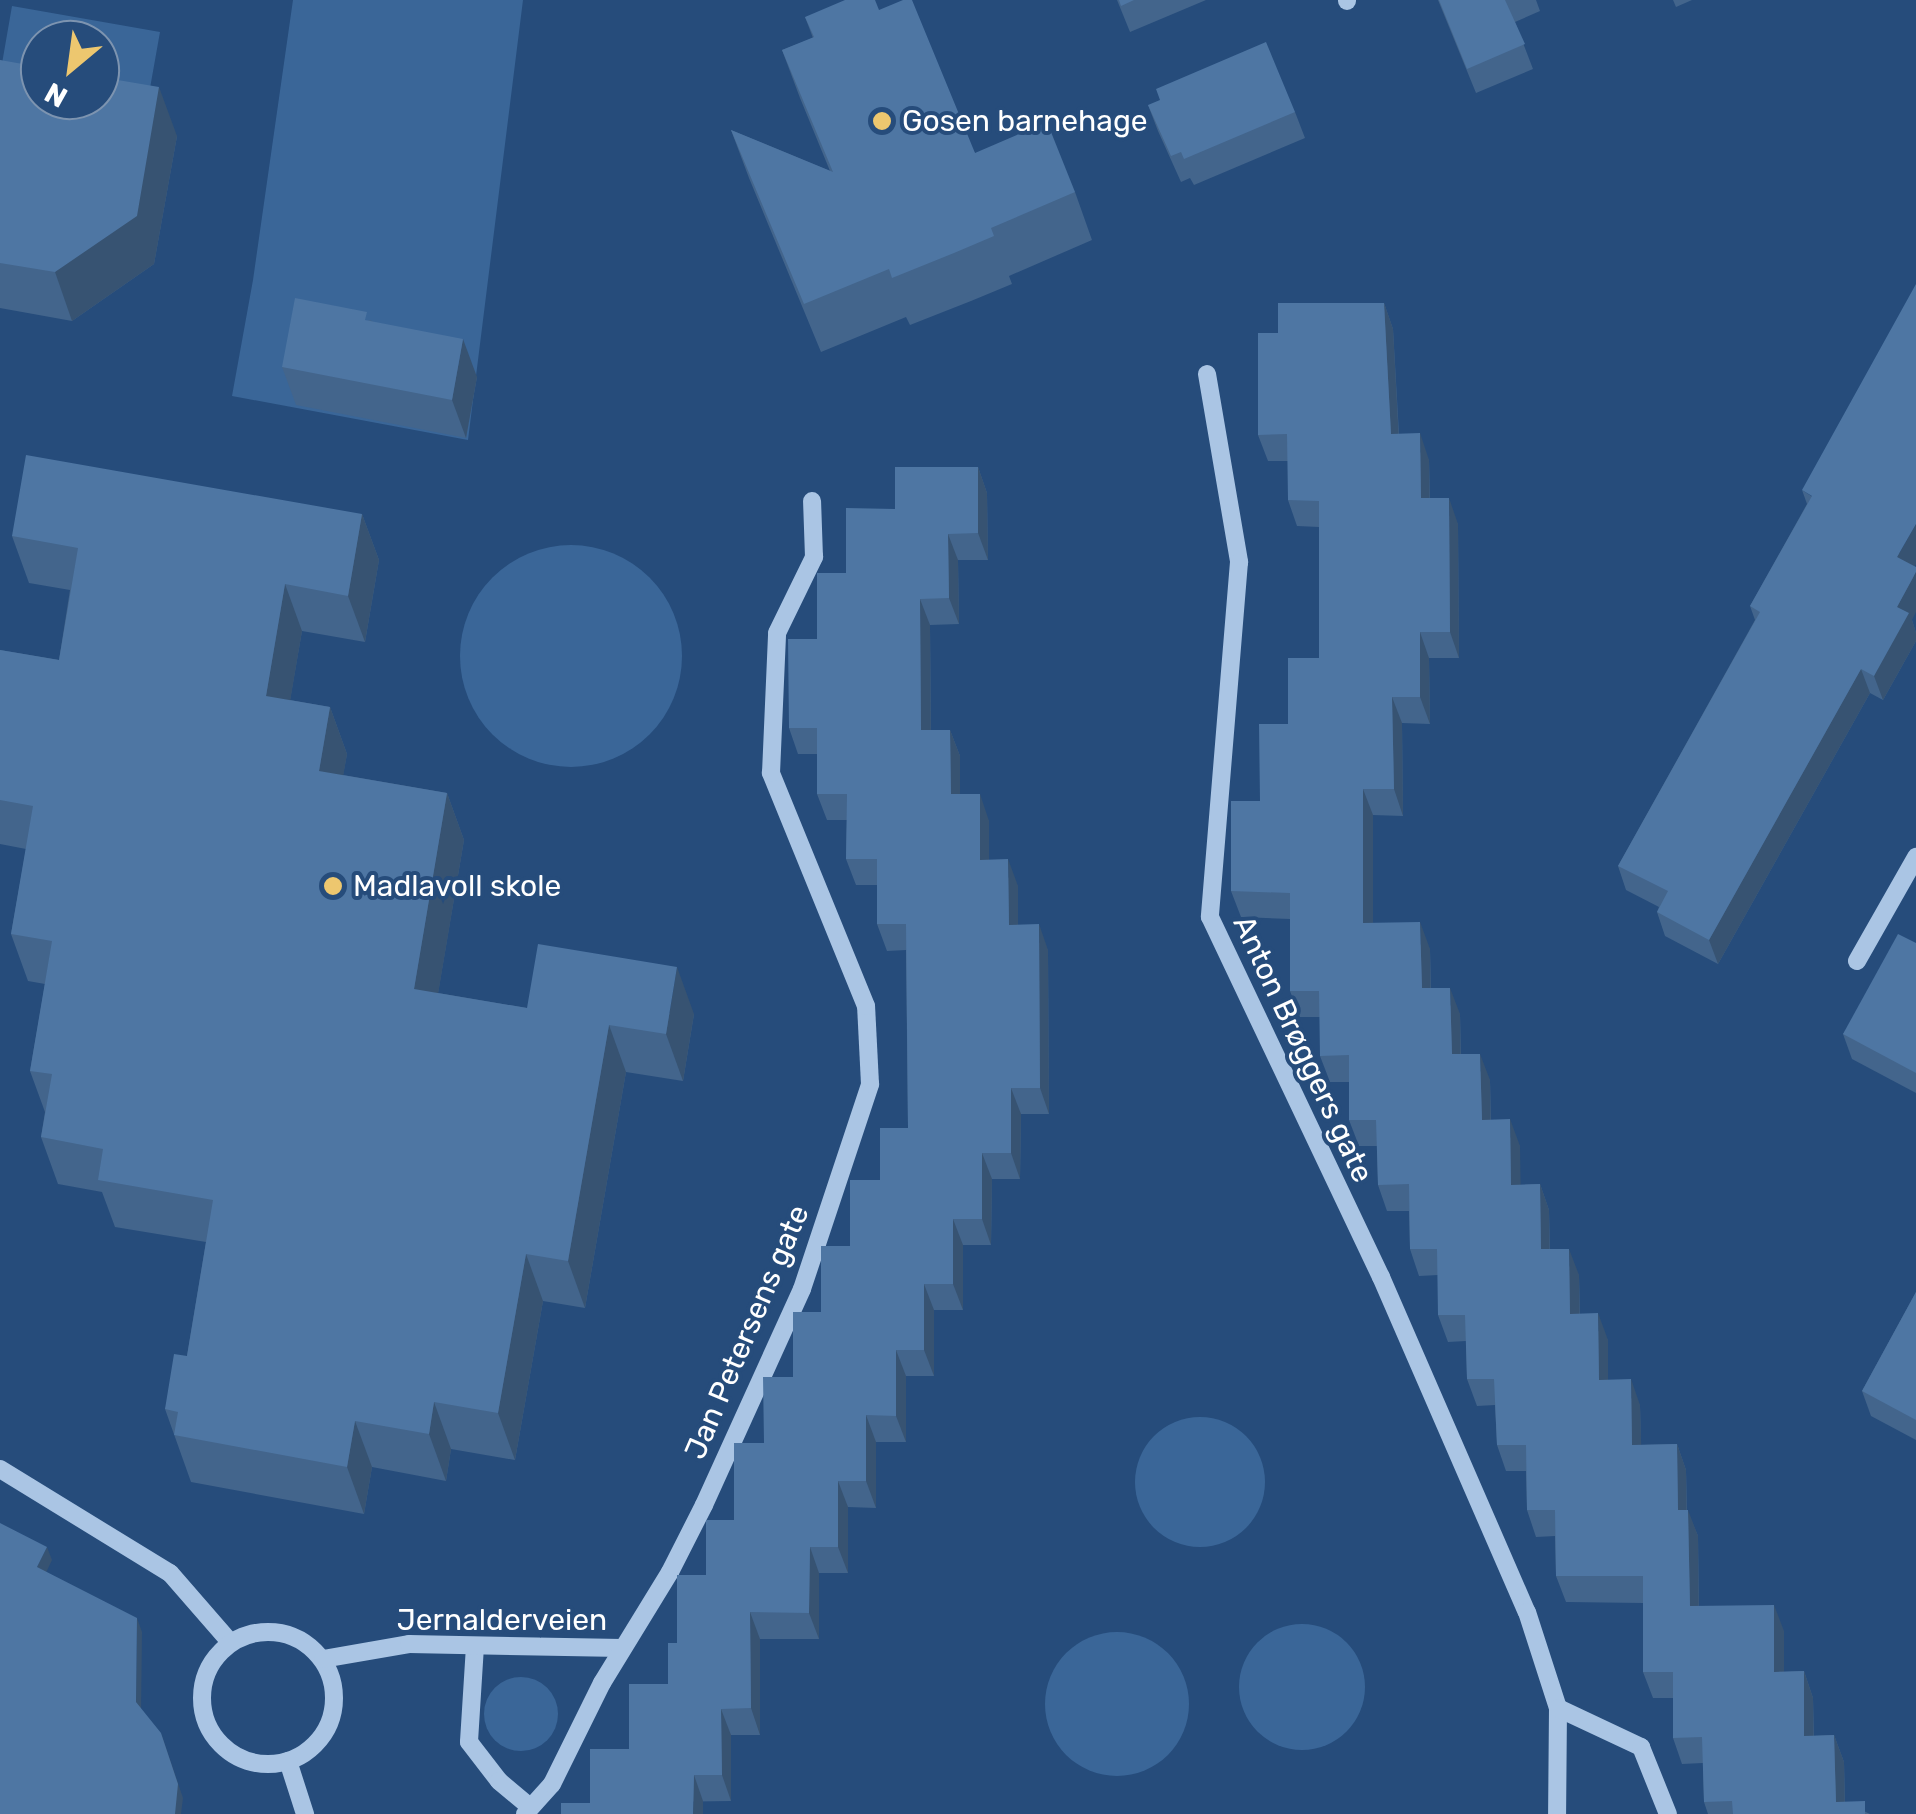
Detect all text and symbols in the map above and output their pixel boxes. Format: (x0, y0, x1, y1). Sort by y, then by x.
north arrow (20, 20, 120, 120)
text: N (39, 76, 73, 114)
place label: Gosen barnehage (902, 103, 1148, 139)
marker: Gosen barnehage (871, 110, 893, 132)
place label: Madlavoll skole (353, 868, 561, 904)
marker: Madlavoll skole (322, 875, 344, 897)
street label: Anton Brøggers gate (1225, 910, 1381, 1188)
street label: Jan Petersens gate (677, 1200, 817, 1464)
street label: Jernalderveien (397, 1602, 607, 1638)

